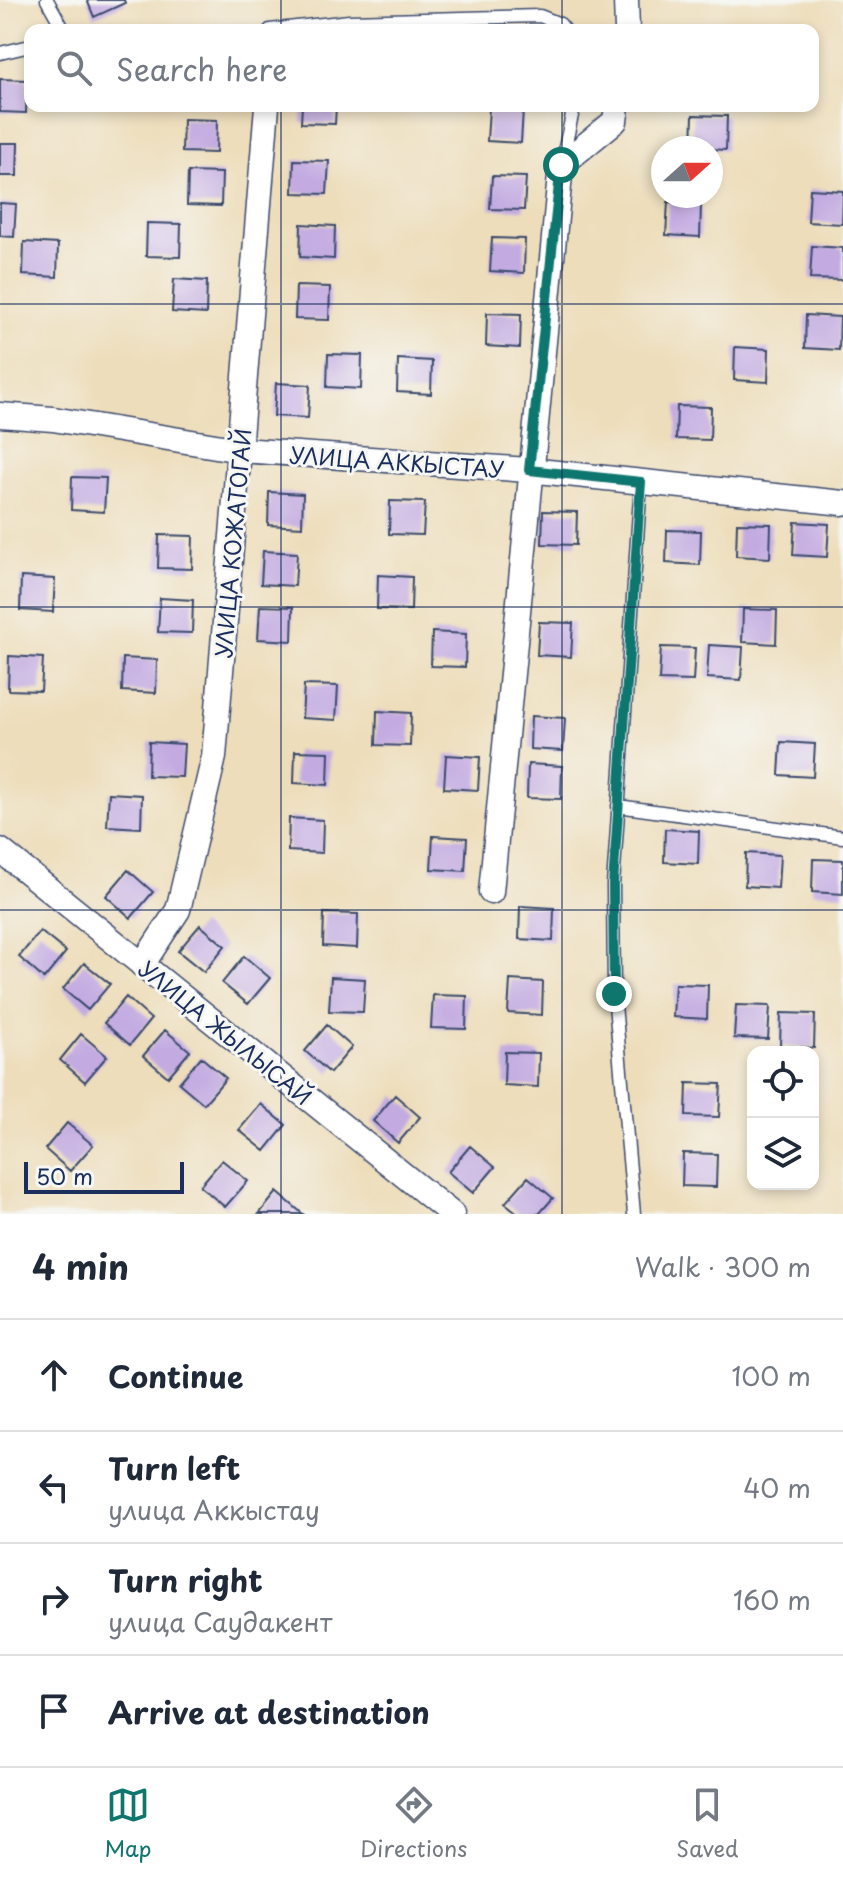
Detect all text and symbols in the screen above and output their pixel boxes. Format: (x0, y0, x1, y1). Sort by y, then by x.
search box (24, 24, 819, 112)
icon: search (52, 46, 96, 90)
text: Search here (116, 46, 288, 91)
north arrow (651, 136, 723, 208)
route start (543, 147, 579, 183)
street label: УЛИЦА КОЖАТОГАЙ (206, 427, 258, 659)
street label: УЛИЦА АККЫСТАУ (289, 437, 506, 485)
street label: УЛИЦА ЖЫЛЫСАЙ (132, 952, 320, 1112)
route end (596, 976, 632, 1012)
map controls (747, 1046, 819, 1190)
button: locate (747, 1046, 819, 1118)
button: layers (747, 1118, 819, 1190)
scale bar (24, 1158, 184, 1194)
text: 50 m (36, 1159, 93, 1192)
text: 4 min (32, 1240, 129, 1292)
text: Walk · 300 m (635, 1247, 811, 1286)
icon: ahead (32, 1353, 76, 1397)
text: Continue (108, 1353, 243, 1398)
text: 100 m (731, 1356, 811, 1395)
text: Turn left (108, 1445, 240, 1490)
icon: left (32, 1465, 76, 1509)
text: 40 m (743, 1468, 811, 1507)
text: улица Аккыстау (108, 1490, 320, 1529)
text: Turn right (108, 1557, 263, 1602)
icon: right (32, 1577, 76, 1621)
text: 160 m (733, 1580, 811, 1619)
text: улица Саудакент (108, 1602, 332, 1641)
icon: arrive (32, 1689, 76, 1733)
text: Arrive at destination (108, 1689, 430, 1734)
tab: Map (104, 1783, 151, 1864)
tab: Directions (360, 1783, 467, 1864)
tab: Saved (676, 1783, 739, 1864)

